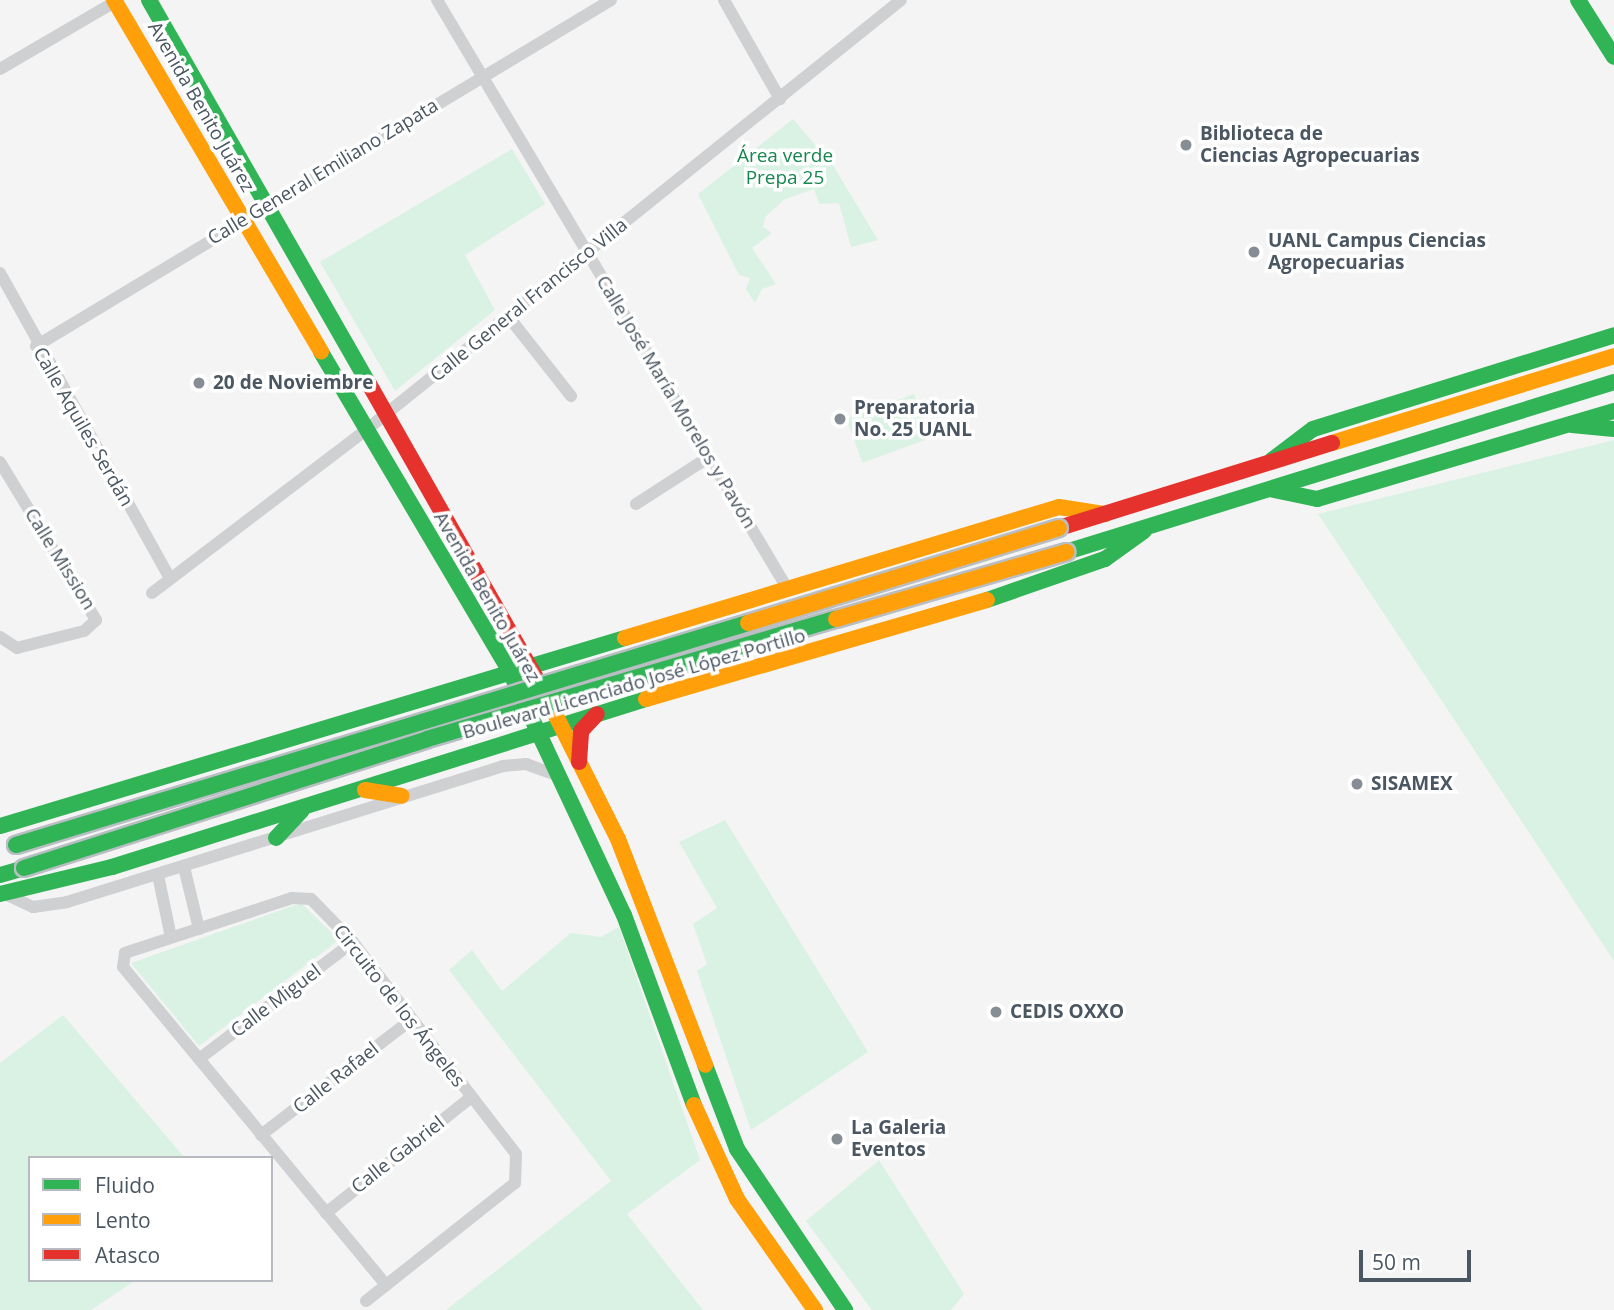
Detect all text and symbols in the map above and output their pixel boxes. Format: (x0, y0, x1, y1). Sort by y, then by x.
street label: Avenida Benito Juárez (143, 18, 259, 196)
street label: Calle General Emiliano Zapata (204, 94, 442, 250)
place label: Biblioteca de Ciencias Agropecuarias (1200, 123, 1420, 167)
marker: Biblioteca de Ciencias Agropecuarias (1178, 137, 1194, 153)
park label: Área verde Prepa 25 (737, 145, 833, 189)
street label: Calle General Francisco Villa (426, 213, 632, 387)
place label: UANL Campus Ciencias Agropecuarias (1268, 230, 1486, 274)
marker: UANL Campus Ciencias Agropecuarias (1246, 244, 1262, 260)
street label: Calle José María Morelos y Pavón (591, 271, 761, 533)
street label: Calle Aquiles Serdán (28, 343, 138, 511)
place label: 20 de Noviembre (213, 372, 373, 394)
marker: 20 de Noviembre (191, 375, 207, 391)
place label: Preparatoria No. 25 UANL (854, 397, 975, 441)
marker: Preparatoria No. 25 UANL (832, 411, 848, 427)
street label: Calle Mission (20, 504, 100, 614)
street label: Avenida Benito Juárez (429, 508, 545, 686)
street label: Boulevard Licenciado José López Portillo (460, 624, 808, 744)
place label: SISAMEX (1371, 773, 1453, 795)
marker: SISAMEX (1349, 776, 1365, 792)
street label: Circuito de los Ángeles (329, 920, 469, 1092)
street label: Calle Miguel (226, 960, 326, 1042)
place label: CEDIS OXXO (1010, 1001, 1124, 1023)
marker: CEDIS OXXO (988, 1004, 1004, 1020)
street label: Calle Rafael (289, 1037, 383, 1119)
street label: Calle Gabriel (347, 1112, 449, 1198)
place label: La Galeria Eventos (851, 1117, 946, 1161)
marker: La Galeria Eventos (829, 1131, 845, 1147)
legend (28, 1156, 273, 1282)
text: Fluido (95, 1171, 155, 1199)
text: Lento (95, 1206, 151, 1234)
scale bar (1362, 1236, 1474, 1280)
text: Atasco (95, 1241, 160, 1269)
text: 50 m (1372, 1248, 1421, 1276)

